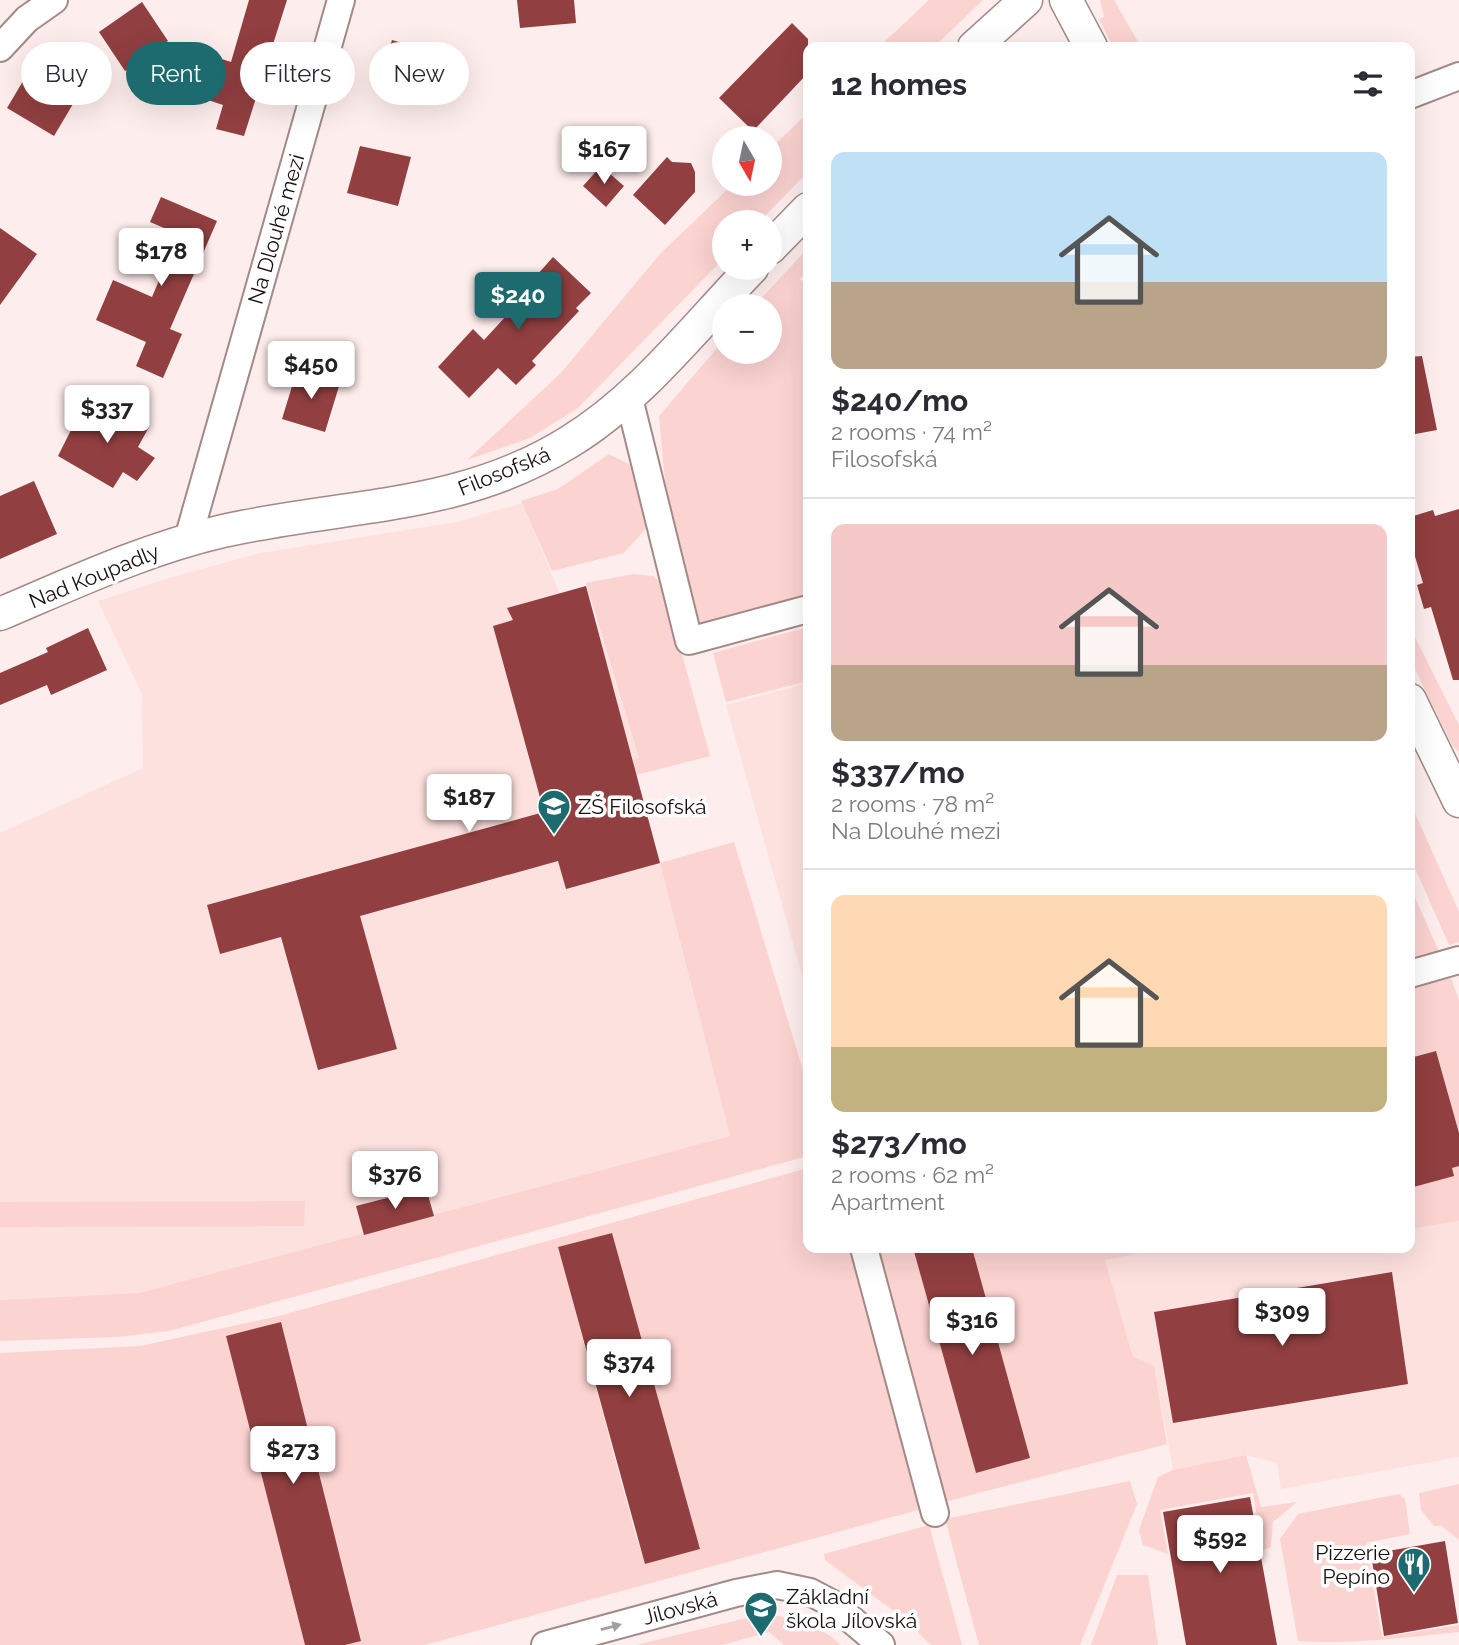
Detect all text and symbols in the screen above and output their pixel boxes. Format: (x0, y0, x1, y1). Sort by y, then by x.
chip: Buy (21, 42, 112, 105)
chip: Rent (126, 42, 226, 105)
chip: Filters (240, 42, 355, 105)
chip: New (369, 42, 469, 105)
icon: filters (1349, 65, 1387, 103)
text: 12 homes (831, 67, 967, 102)
north arrow (712, 126, 782, 196)
map controls (712, 126, 782, 364)
pin: $167 (563, 127, 645, 186)
text: $167 (578, 135, 630, 162)
street label: Na Dlouhé mezi (243, 151, 309, 307)
icon: home (1046, 197, 1172, 323)
button: + (712, 210, 782, 280)
pin: $178 (120, 229, 202, 288)
text: $178 (135, 237, 187, 264)
pin: $240 (477, 272, 559, 332)
text: $240 (491, 281, 545, 308)
button: − (712, 294, 782, 364)
pin: $450 (270, 342, 352, 401)
text: $450 (284, 350, 338, 377)
text: $240/mo (831, 383, 968, 418)
pin: $337 (66, 386, 148, 445)
text: $337 (80, 394, 134, 421)
text: 2 rooms · 74 m² (831, 418, 992, 445)
street label: Filosofská (454, 441, 554, 501)
text: Filosofská (831, 445, 937, 472)
street label: Nad Koupadly (25, 539, 163, 613)
icon: home (1046, 569, 1172, 695)
text: $337/mo (831, 755, 965, 790)
pin: $187 (428, 774, 510, 834)
text: $187 (443, 783, 495, 810)
school or university icon: ZŠ Filosofská (535, 787, 573, 836)
text: 2 rooms · 78 m² (831, 790, 994, 817)
place label: ZŠ Filosofská (578, 794, 707, 819)
text: Na Dlouhé mezi (831, 817, 1001, 844)
icon: home (1046, 940, 1172, 1066)
text: $273/mo (831, 1126, 967, 1161)
pin: $376 (354, 1152, 436, 1211)
text: $376 (368, 1160, 422, 1187)
text: 2 rooms · 62 m² (831, 1161, 994, 1188)
text: Apartment (831, 1188, 945, 1215)
pin: $309 (1241, 1288, 1323, 1348)
text: $309 (1255, 1297, 1309, 1324)
pin: $316 (931, 1298, 1013, 1357)
text: $316 (946, 1306, 998, 1333)
pin: $374 (588, 1340, 670, 1399)
text: $374 (603, 1348, 655, 1375)
pin: $273 (252, 1426, 334, 1486)
text: $273 (266, 1435, 320, 1462)
pin: $592 (1179, 1516, 1261, 1575)
text: $592 (1193, 1524, 1247, 1551)
place label: Pizzerie Pepíno (1315, 1540, 1390, 1589)
restaurant icon: Pizzerie Pepíno (1395, 1545, 1433, 1594)
place label: Základní škola Jílovská (786, 1584, 917, 1633)
street label: Jílovská (640, 1586, 720, 1630)
school or university icon: Základní škola Jílovská (742, 1589, 780, 1638)
one-way arrow (600, 1621, 622, 1632)

